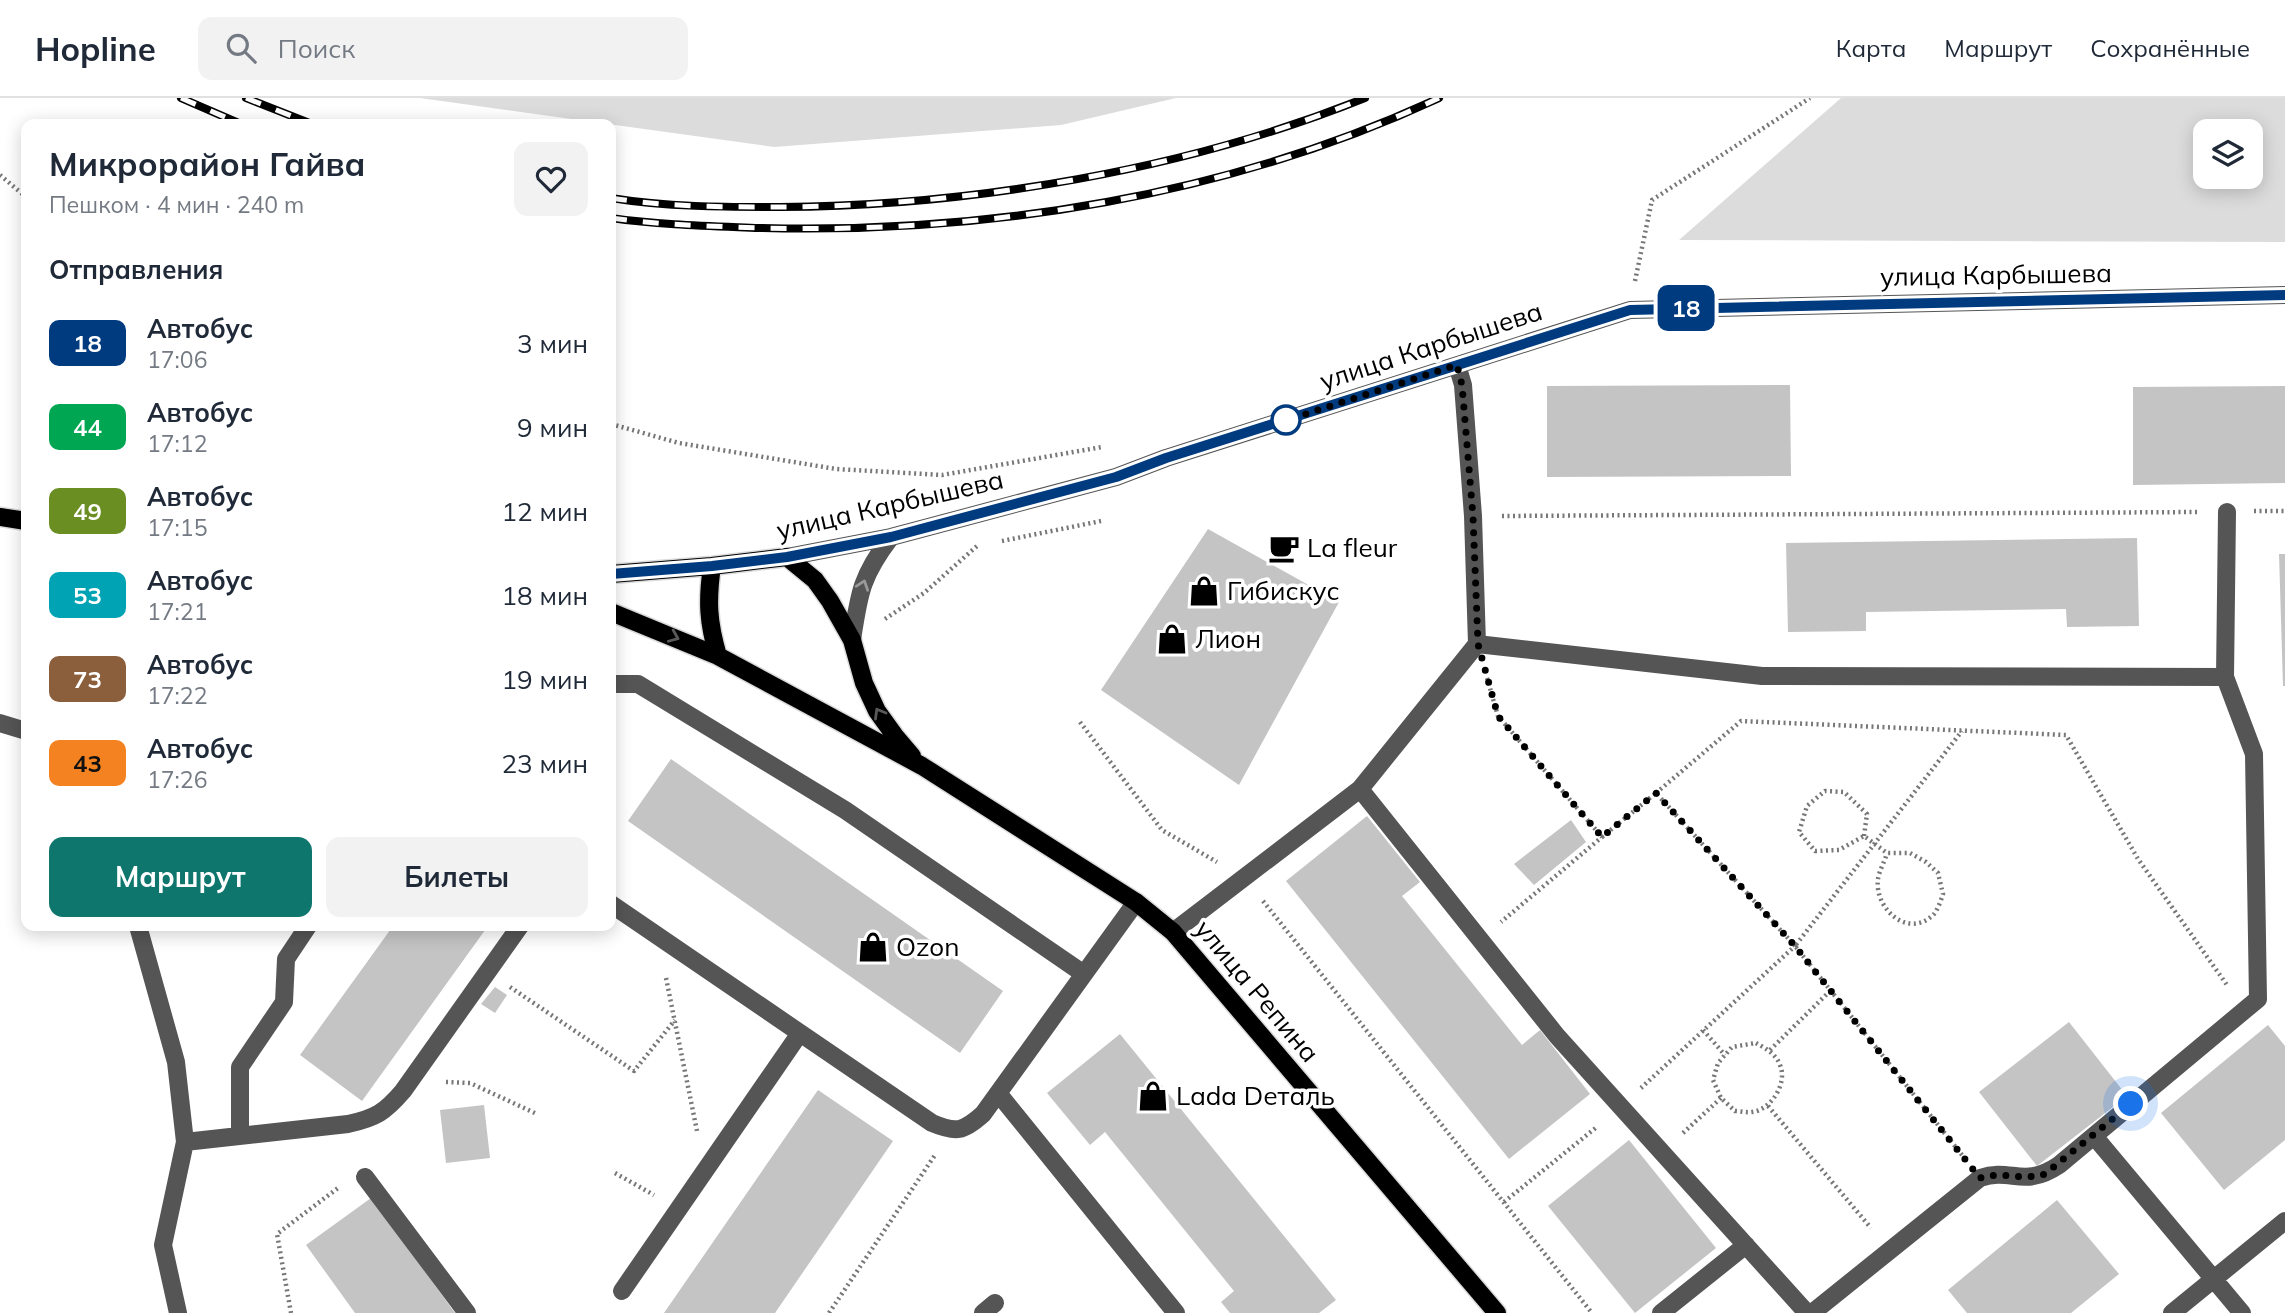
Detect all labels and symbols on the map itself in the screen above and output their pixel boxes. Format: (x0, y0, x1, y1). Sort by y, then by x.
street label: улица Карбышева (1880, 256, 2112, 293)
line badge: 18 (1654, 285, 1718, 331)
street label: улица Карбышева (1315, 294, 1546, 397)
unlabelled marker (1271, 405, 1301, 435)
street label: улица Карбышева (773, 462, 1007, 547)
cafe icon: La fleur (1267, 531, 1301, 565)
place label: La fleur (1307, 531, 1398, 564)
shop icon: Гибискус (1187, 574, 1221, 608)
place label: Гибискус (1227, 574, 1340, 607)
one-way arrow (855, 580, 869, 592)
shop icon: Лион (1155, 622, 1189, 656)
place label: Лион (1195, 622, 1261, 655)
one-way arrow (667, 629, 679, 643)
one-way arrow (875, 707, 888, 720)
street label: улица Репина (1188, 913, 1327, 1069)
shop icon: Ozon (856, 930, 890, 964)
place label: Ozon (896, 930, 959, 963)
shop icon: Lada Dеталь (1136, 1079, 1170, 1113)
place label: Lada Dеталь (1176, 1079, 1335, 1112)
your location (2113, 1086, 2148, 1121)

